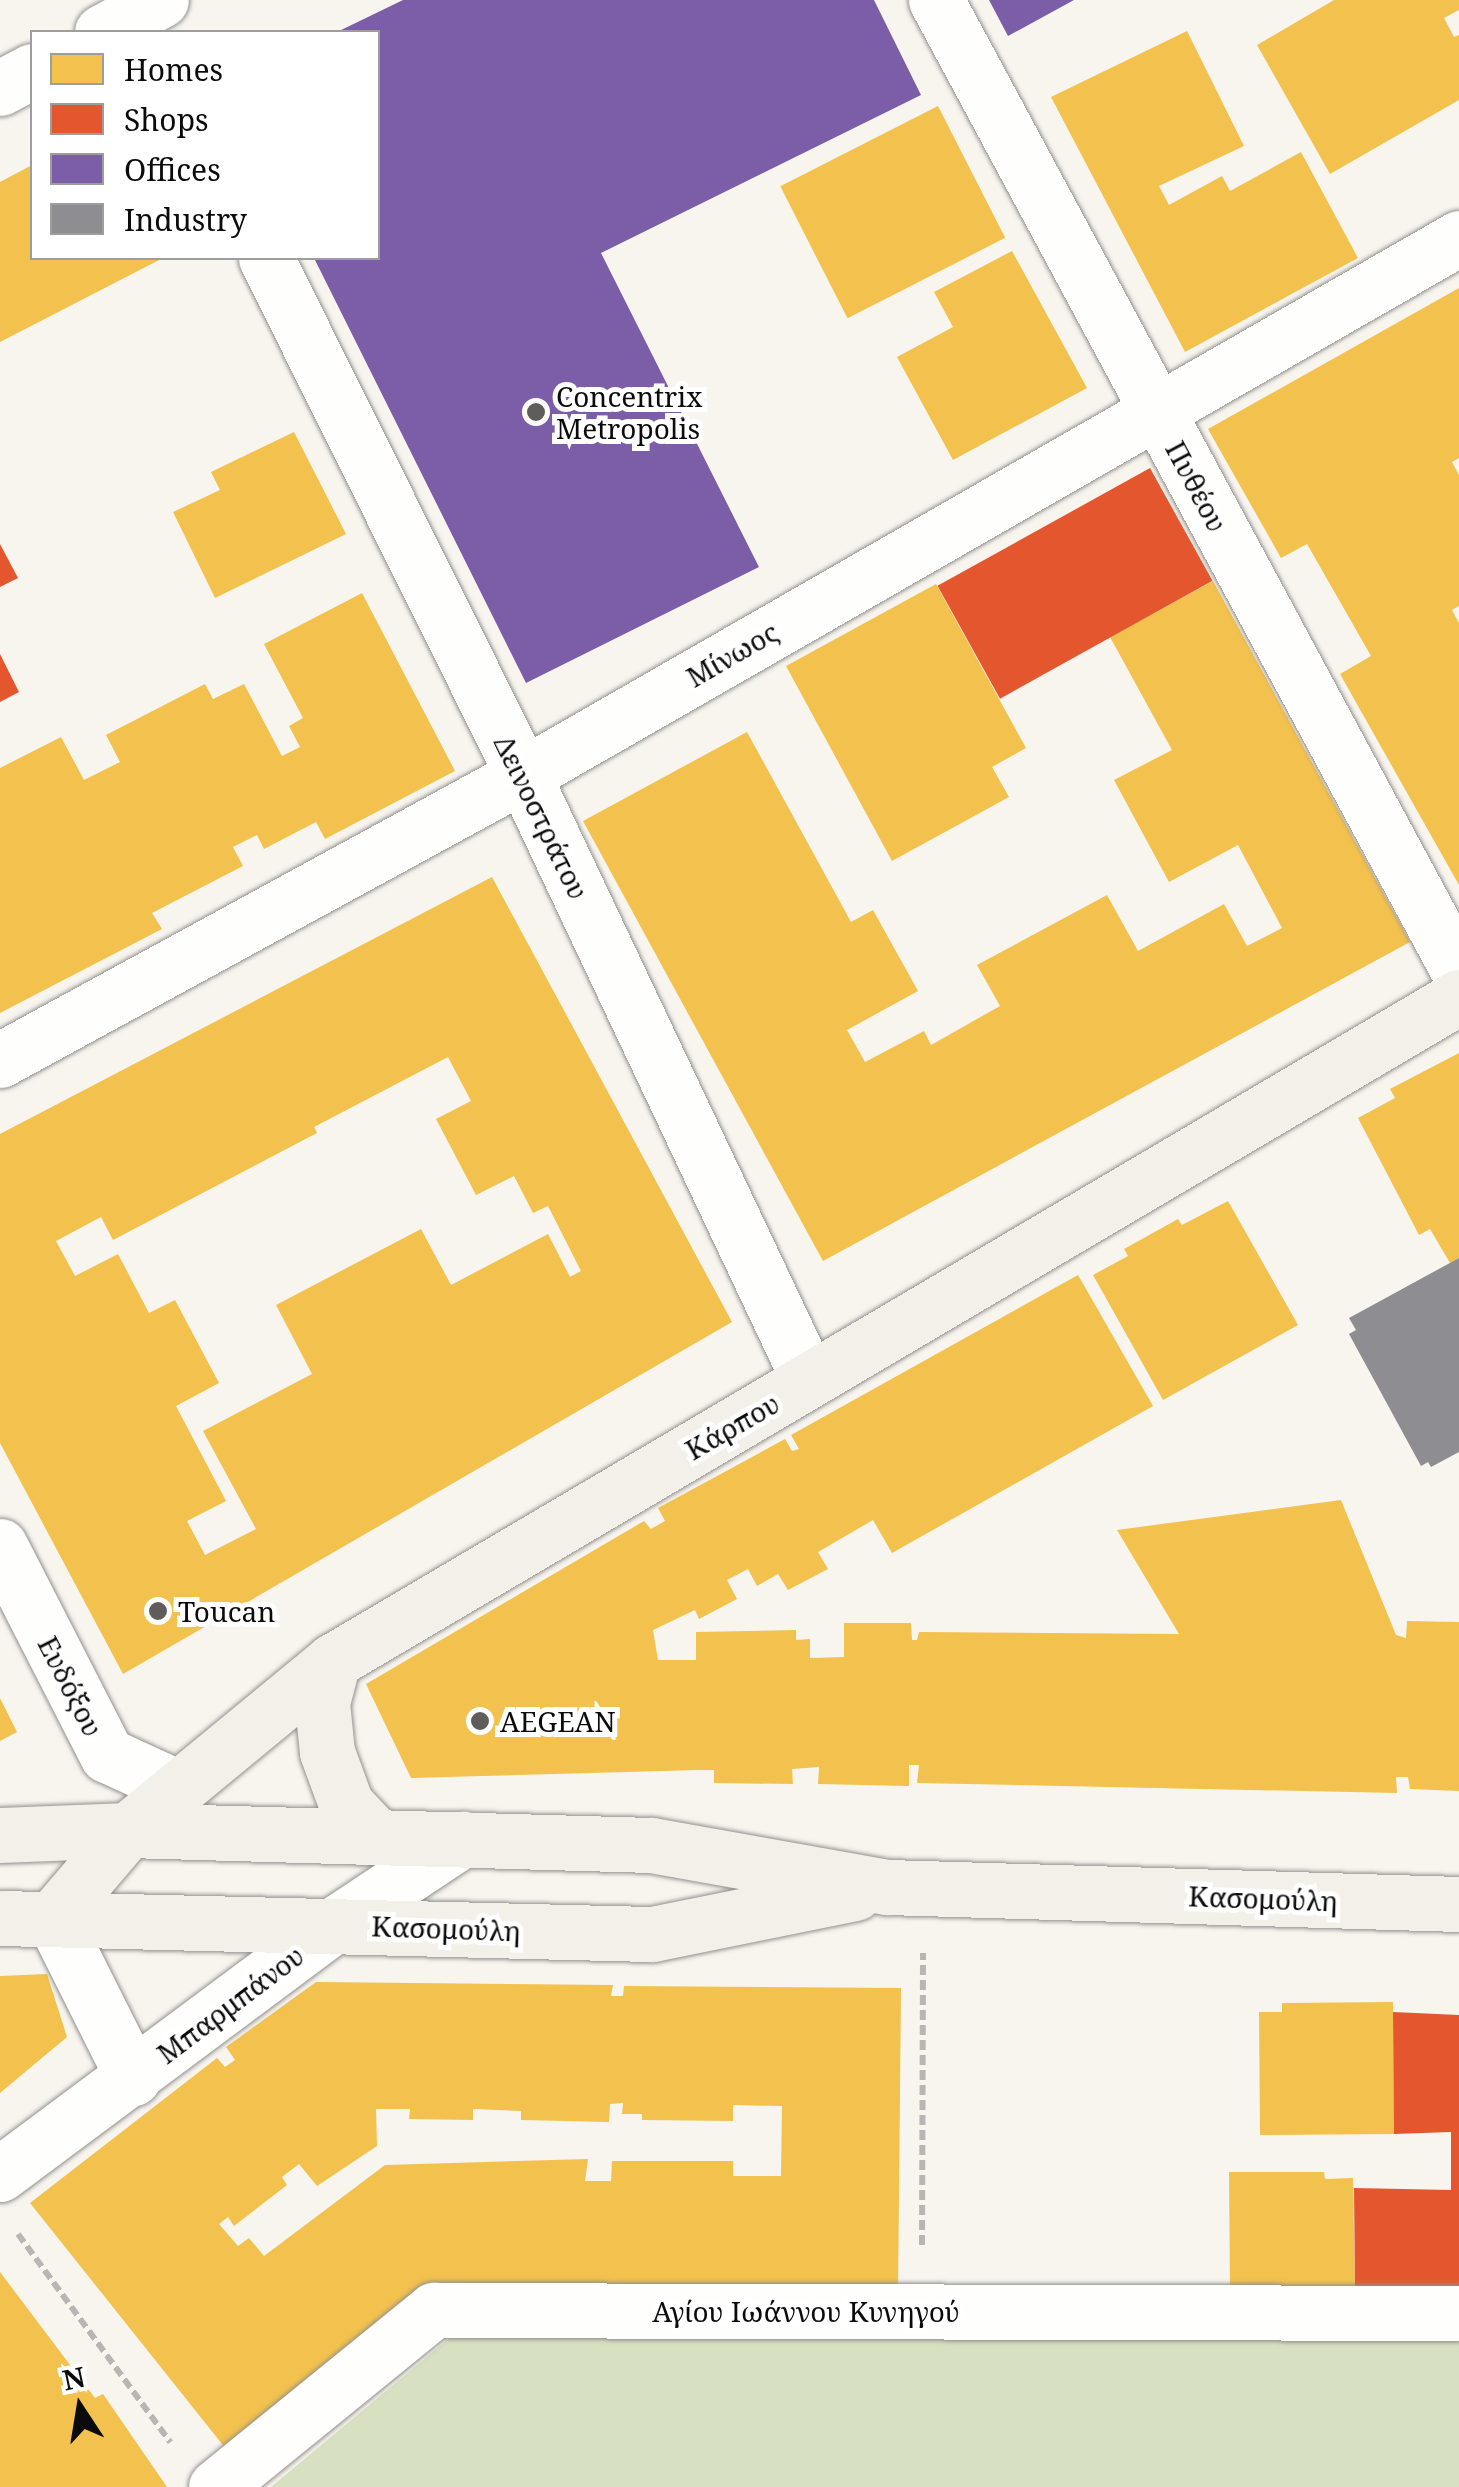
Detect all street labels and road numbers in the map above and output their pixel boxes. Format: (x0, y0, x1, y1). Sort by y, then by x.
street label: Πυθέου (1159, 435, 1235, 537)
street label: Μίνωος (680, 614, 784, 694)
street label: Δεινοστράτου (488, 730, 596, 904)
street label: Κάρπου (679, 1386, 785, 1466)
street label: Ευδόξου (32, 1630, 110, 1742)
street label: Κασομούλη (1188, 1879, 1338, 1917)
street label: Κασομούλη (371, 1909, 521, 1947)
street label: Μπαρμπάνου (150, 1938, 310, 2070)
street label: Αγίου Ιωάννου Κυνηγού (652, 2294, 960, 2328)

